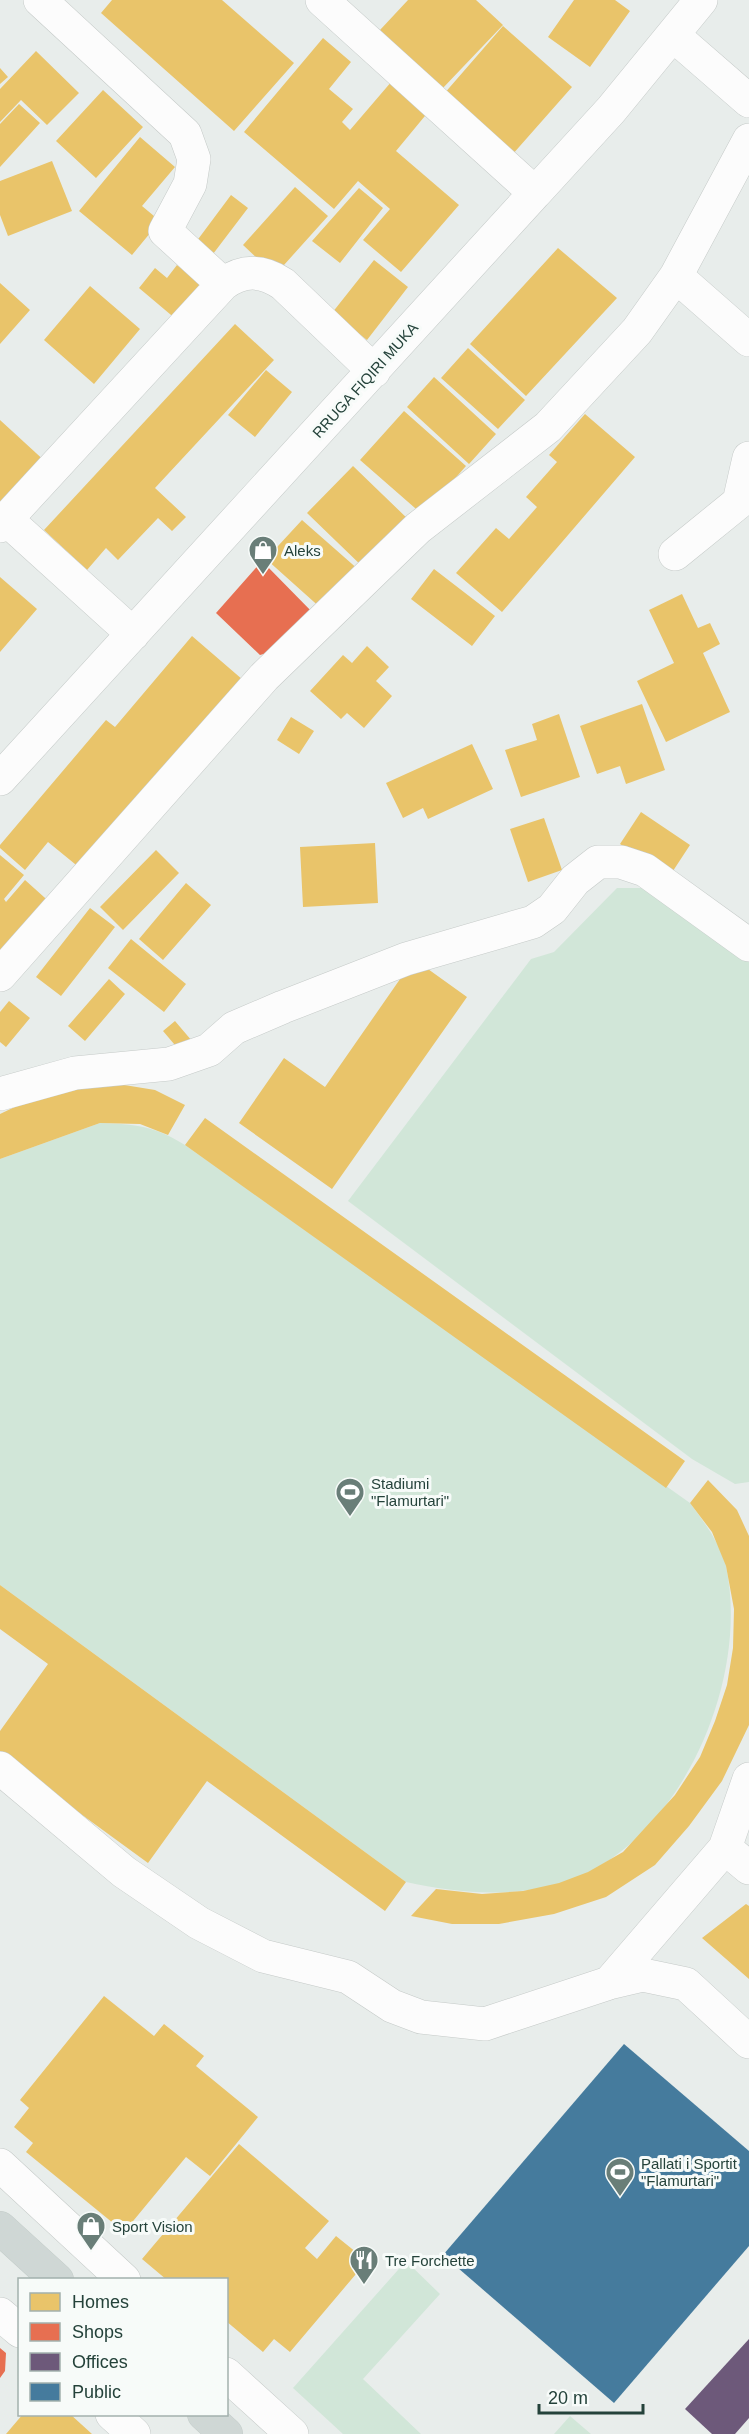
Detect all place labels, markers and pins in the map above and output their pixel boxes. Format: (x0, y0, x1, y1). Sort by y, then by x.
shop icon: Aleks (247, 534, 279, 576)
place label: Aleks (284, 542, 321, 559)
place label: Stadiumi "Flamurtari" (371, 1475, 449, 1509)
sports icon: Stadiumi "Flamurtari" (334, 1476, 366, 1518)
place label: Pallati i Sportit "Flamurtari" (641, 2155, 738, 2189)
sports icon: Pallati i Sportit "Flamurtari" (604, 2156, 636, 2198)
shop icon: Sport Vision (75, 2210, 107, 2252)
place label: Sport Vision (112, 2218, 193, 2235)
restaurant icon: Tre Forchette (348, 2244, 380, 2286)
place label: Tre Forchette (385, 2252, 474, 2269)

